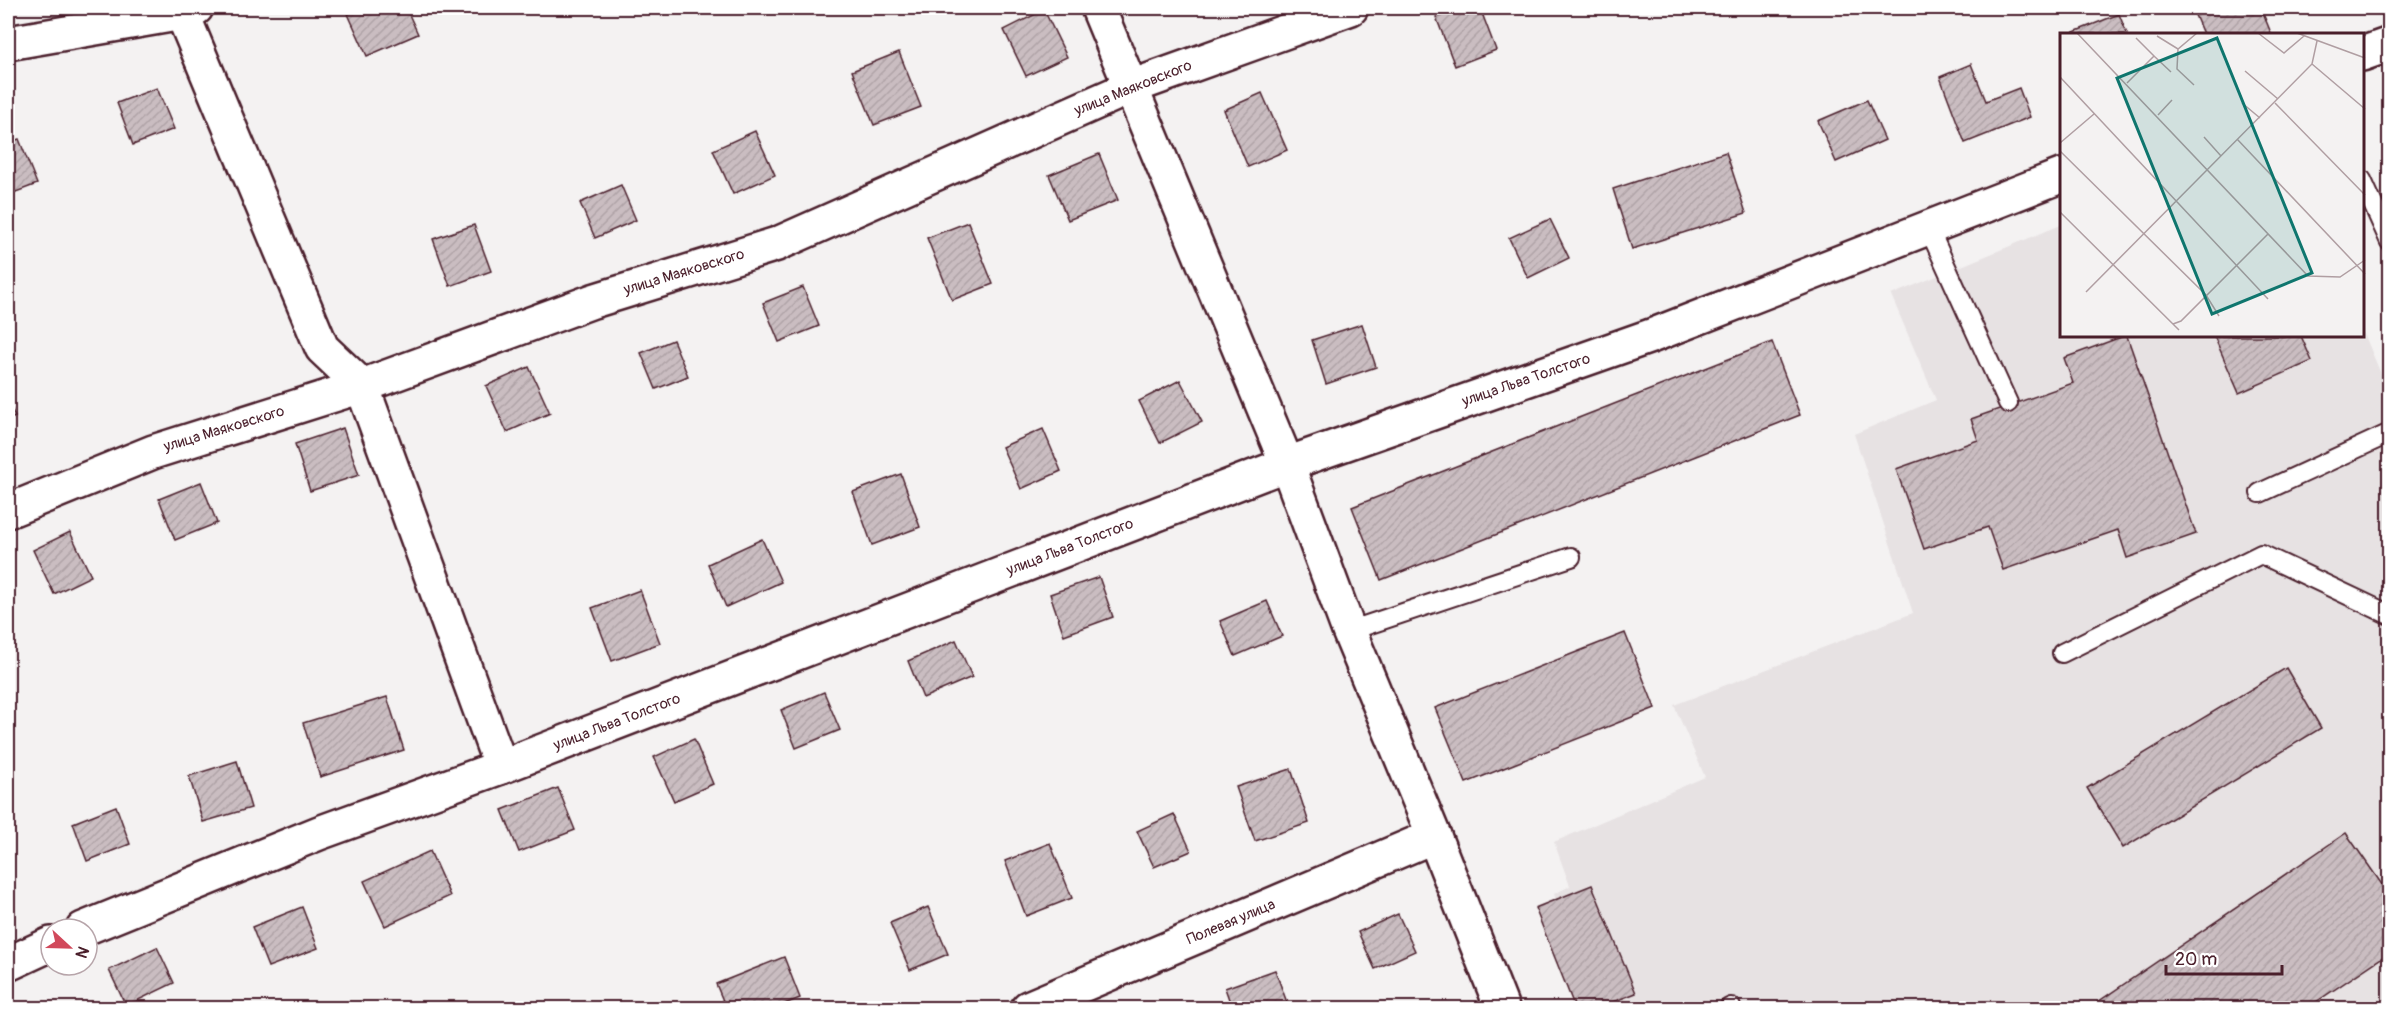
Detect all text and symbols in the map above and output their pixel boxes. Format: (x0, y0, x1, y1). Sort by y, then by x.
inset map (2060, 33, 2364, 338)
street label: улица Маяковского (1070, 56, 1195, 121)
street label: улица Маяковского (620, 245, 747, 300)
street label: улица Льва Толстого (1458, 349, 1593, 411)
street label: улица Маяковского (160, 402, 287, 457)
street label: улица Льва Толстого (1003, 514, 1136, 580)
street label: улица Льва Толстого (550, 689, 683, 755)
street label: Полевая улица (1184, 895, 1278, 949)
north arrow (39, 917, 99, 977)
scale bar (2166, 938, 2282, 976)
text: N (71, 943, 93, 961)
text: 20 m (2175, 948, 2217, 971)

